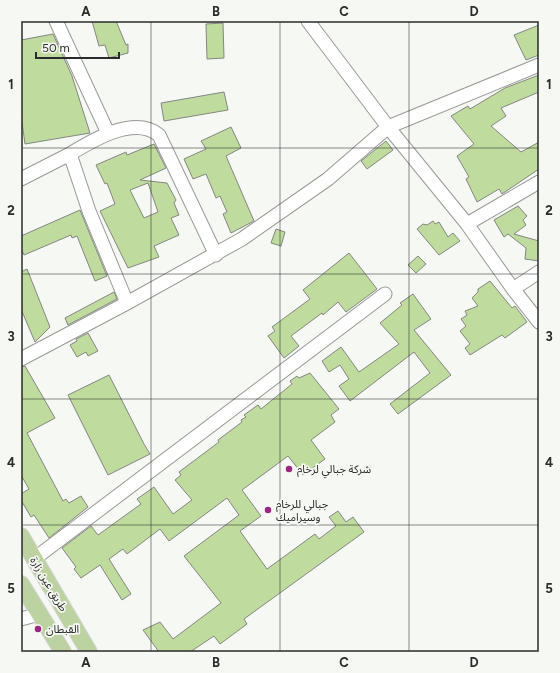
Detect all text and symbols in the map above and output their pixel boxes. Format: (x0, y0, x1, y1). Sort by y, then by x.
text: A (81, 4, 91, 19)
text: B (212, 4, 220, 19)
text: C (339, 4, 349, 19)
text: D (469, 4, 479, 19)
scale bar (36, 34, 119, 60)
text: 50 m (42, 41, 70, 55)
text: 1 (8, 77, 14, 92)
text: 1 (546, 77, 552, 92)
text: 2 (7, 203, 15, 218)
text: 2 (545, 203, 553, 218)
text: 3 (7, 329, 15, 344)
text: 3 (545, 329, 553, 344)
text: 4 (7, 455, 15, 470)
text: 4 (545, 455, 553, 470)
place label: شركة جبالي لرخام (297, 463, 371, 479)
marker: شركة جبالي لرخام (284, 464, 294, 474)
place label: جبالي للرخام وسيراميك (276, 498, 329, 524)
marker: جبالي للرخام وسيراميك (263, 505, 273, 515)
street label: طريق عين زارة (27, 555, 70, 614)
text: 5 (7, 581, 15, 596)
text: 5 (545, 581, 553, 596)
place label: القبطان (46, 623, 79, 636)
marker: القبطان (33, 624, 43, 634)
text: A (81, 655, 91, 670)
text: B (212, 655, 220, 670)
text: C (339, 655, 349, 670)
text: D (469, 655, 479, 670)

